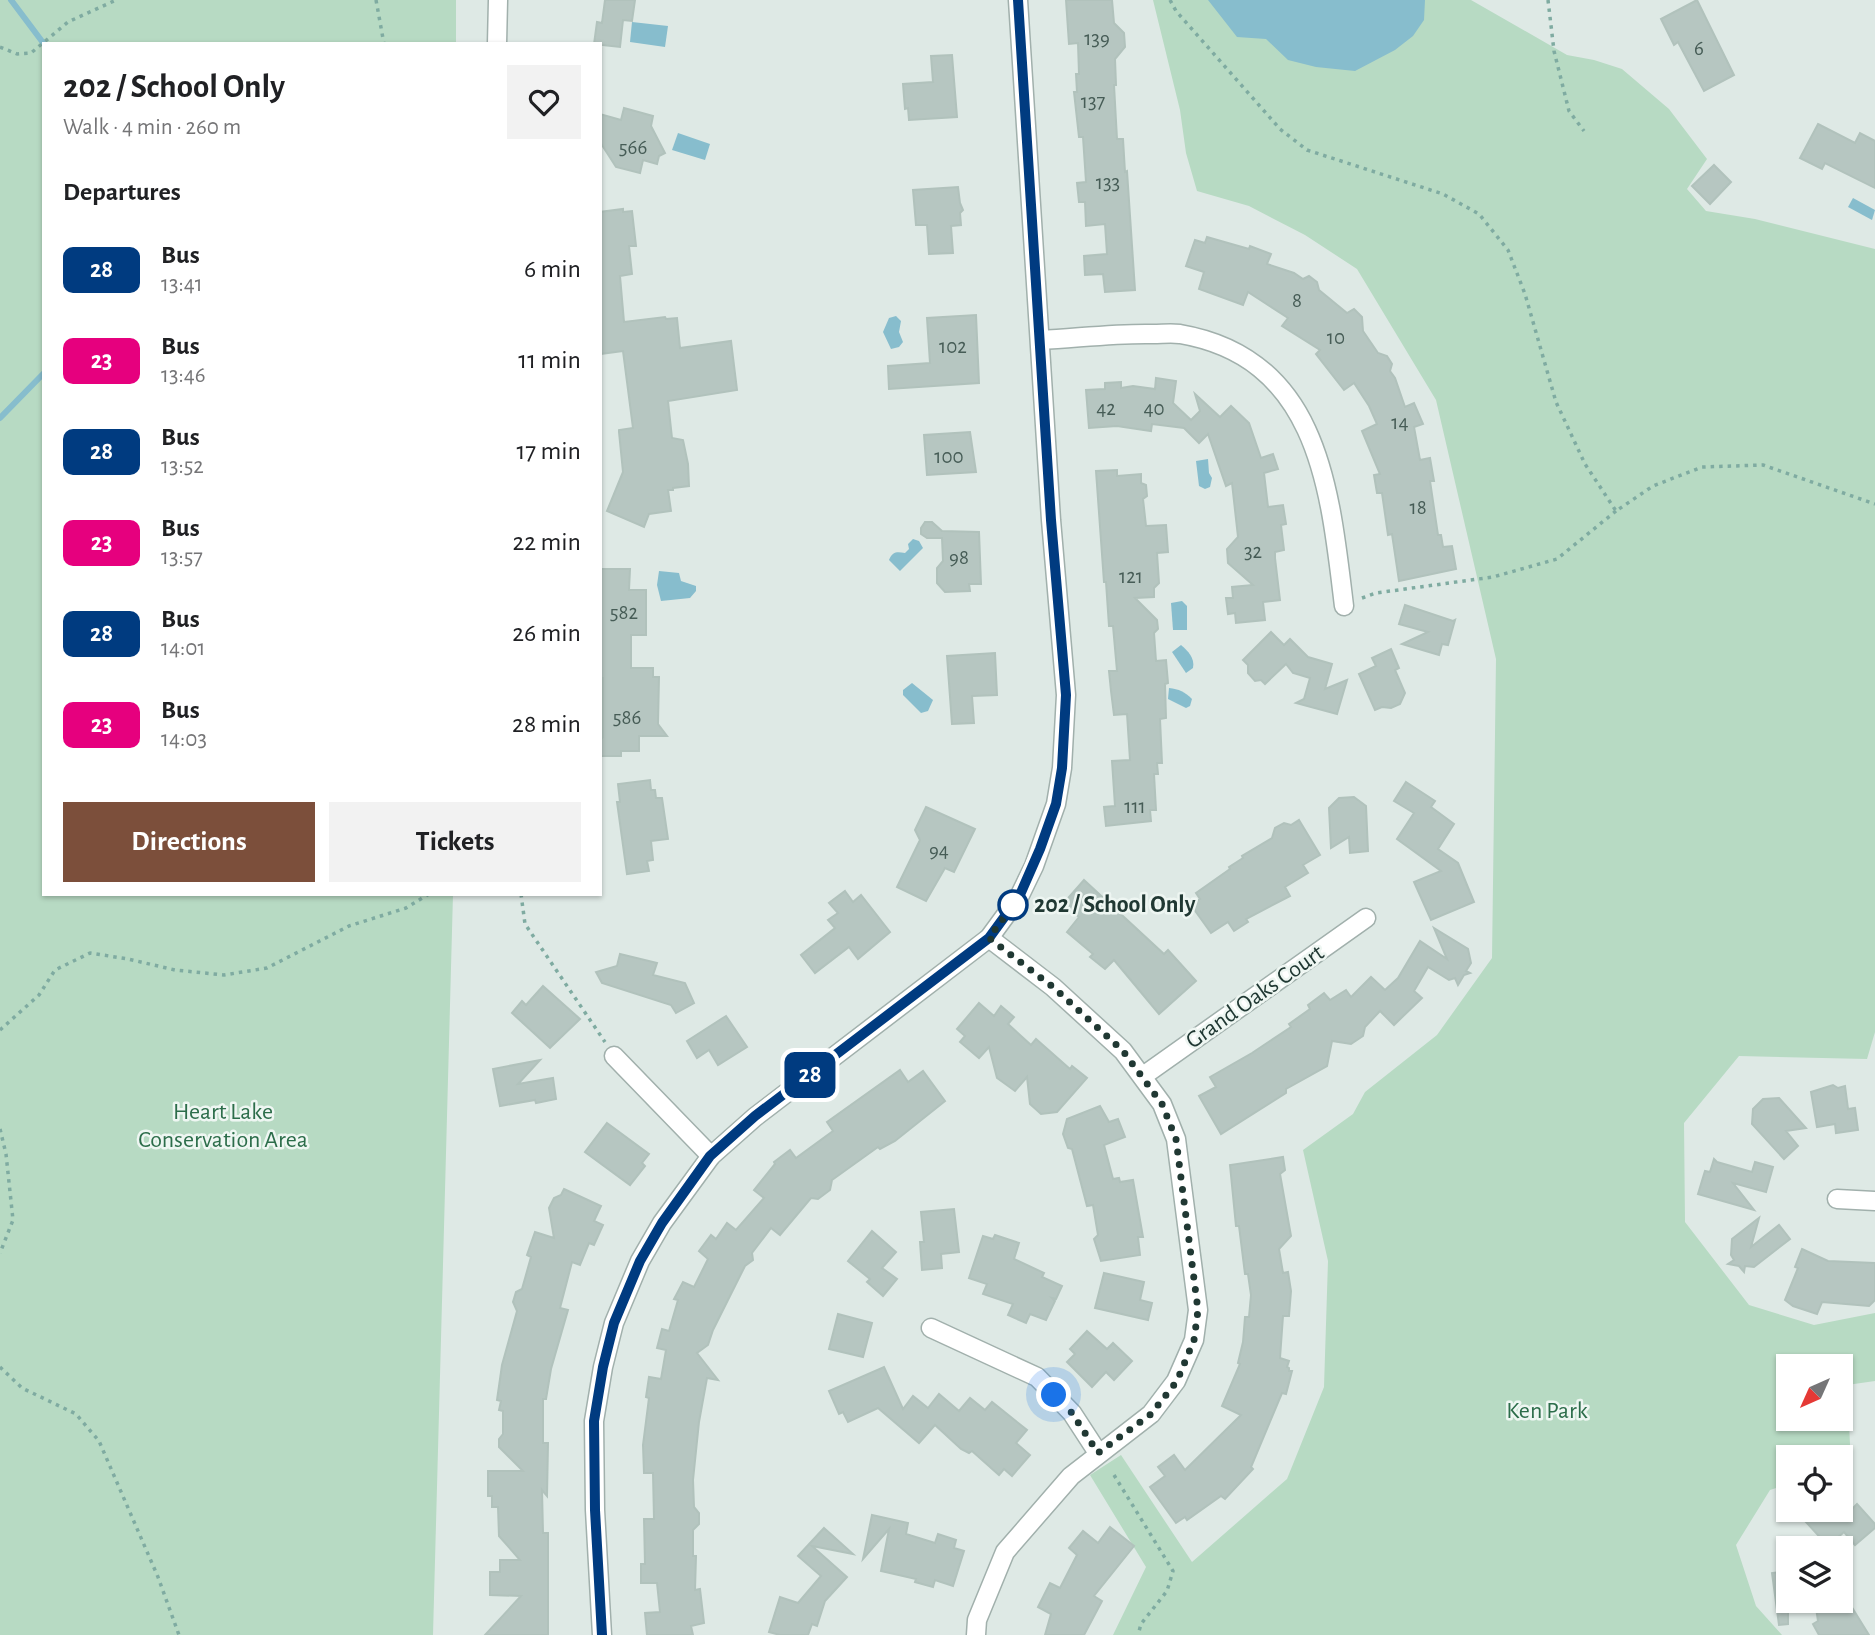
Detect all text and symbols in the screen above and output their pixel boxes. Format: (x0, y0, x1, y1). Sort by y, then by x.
house number: 139 (1084, 28, 1110, 49)
house number: 6 (1694, 38, 1704, 59)
button: heart (507, 65, 581, 139)
text: 202 / School Only (63, 71, 285, 104)
house number: 137 (1081, 91, 1106, 112)
text: Walk · 4 min · 260 m (63, 116, 241, 139)
house number: 566 (619, 137, 647, 158)
house number: 133 (1096, 172, 1120, 193)
text: Departures (63, 179, 181, 205)
text: Bus (161, 242, 200, 268)
text: 6 min (524, 256, 581, 282)
text: 28 (90, 258, 113, 282)
text: 13:41 (161, 273, 203, 296)
house number: 8 (1292, 290, 1302, 311)
house number: 10 (1327, 327, 1345, 348)
text: Bus (161, 333, 200, 359)
house number: 102 (939, 336, 967, 357)
text: 11 min (518, 347, 581, 373)
text: 23 (91, 349, 112, 373)
text: 13:46 (161, 364, 206, 387)
house number: 42 (1096, 398, 1116, 419)
house number: 40 (1143, 398, 1165, 419)
house number: 14 (1391, 412, 1409, 433)
text: Bus (161, 424, 200, 450)
text: 17 min (516, 438, 581, 464)
text: 28 (90, 440, 113, 464)
house number: 100 (934, 446, 964, 467)
text: 13:52 (161, 455, 204, 478)
house number: 18 (1409, 497, 1427, 518)
text: Bus (161, 515, 200, 541)
text: 22 min (513, 529, 581, 555)
text: 23 (91, 531, 112, 555)
house number: 32 (1244, 541, 1262, 562)
text: 13:57 (161, 546, 203, 569)
house number: 98 (949, 547, 969, 568)
house number: 121 (1119, 566, 1143, 587)
house number: 582 (610, 602, 638, 623)
text: Bus (161, 606, 200, 632)
text: 26 min (512, 620, 581, 646)
text: 28 (90, 622, 113, 646)
text: 14:01 (161, 637, 205, 660)
text: Bus (161, 697, 200, 723)
house number: 586 (613, 707, 641, 728)
text: 28 min (512, 711, 581, 737)
text: 23 (91, 713, 112, 737)
text: 14:03 (161, 728, 207, 751)
house number: 111 (1124, 796, 1146, 817)
button: Directions (63, 802, 315, 882)
button: Tickets (329, 802, 581, 882)
house number: 94 (929, 840, 949, 861)
marker: 202 / School Only (998, 890, 1028, 920)
place label: 202 / School Only (1034, 893, 1196, 917)
street label: Grand Oaks Court (1182, 940, 1329, 1053)
line badge: 28 (778, 1052, 842, 1098)
text: 28 (798, 1063, 822, 1087)
park label: Heart Lake Conservation Area (138, 1100, 308, 1152)
north arrow (1776, 1354, 1853, 1432)
map controls (1776, 1354, 1853, 1613)
your location (1036, 1377, 1071, 1412)
park label: Ken Park (1506, 1399, 1588, 1423)
button: locate (1776, 1445, 1853, 1522)
button: layers (1776, 1536, 1853, 1613)

